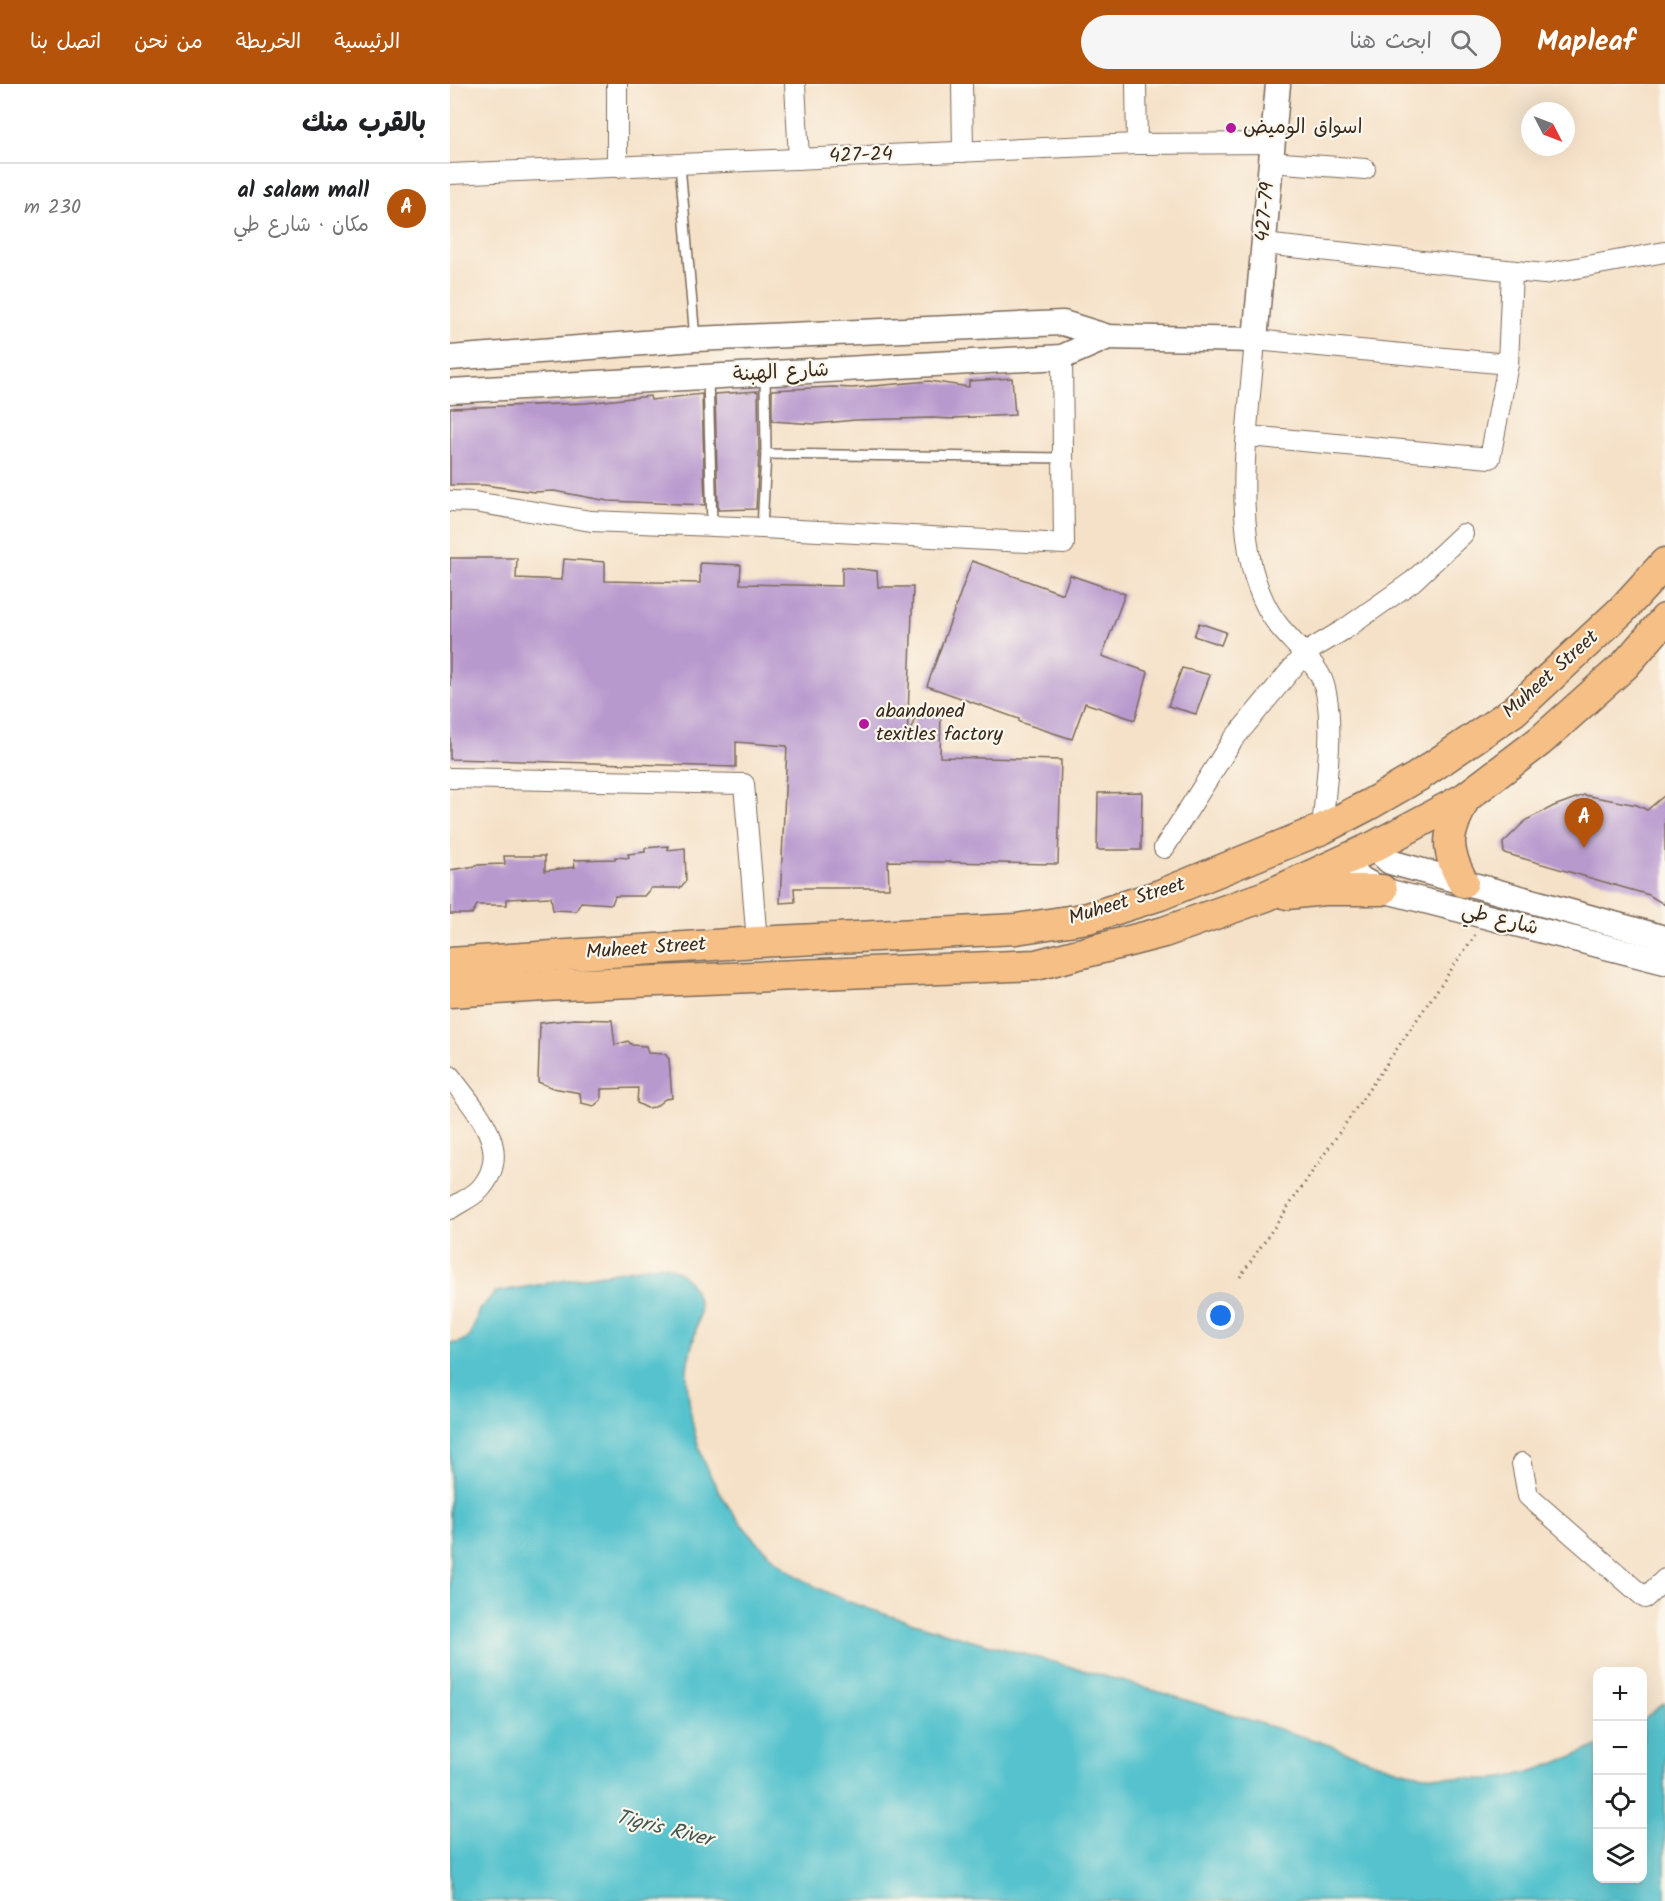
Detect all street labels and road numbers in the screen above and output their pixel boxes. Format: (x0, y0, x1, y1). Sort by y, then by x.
street label: 427-24 (829, 139, 893, 173)
street label: 427-79 (1247, 180, 1285, 243)
street label: شارع الهبنة (732, 355, 830, 391)
street label: Muheet Street (1495, 623, 1607, 727)
street label: Muheet Street (1065, 869, 1190, 935)
street label: شارع طي (1458, 895, 1542, 945)
street label: Muheet Street (585, 929, 708, 969)

